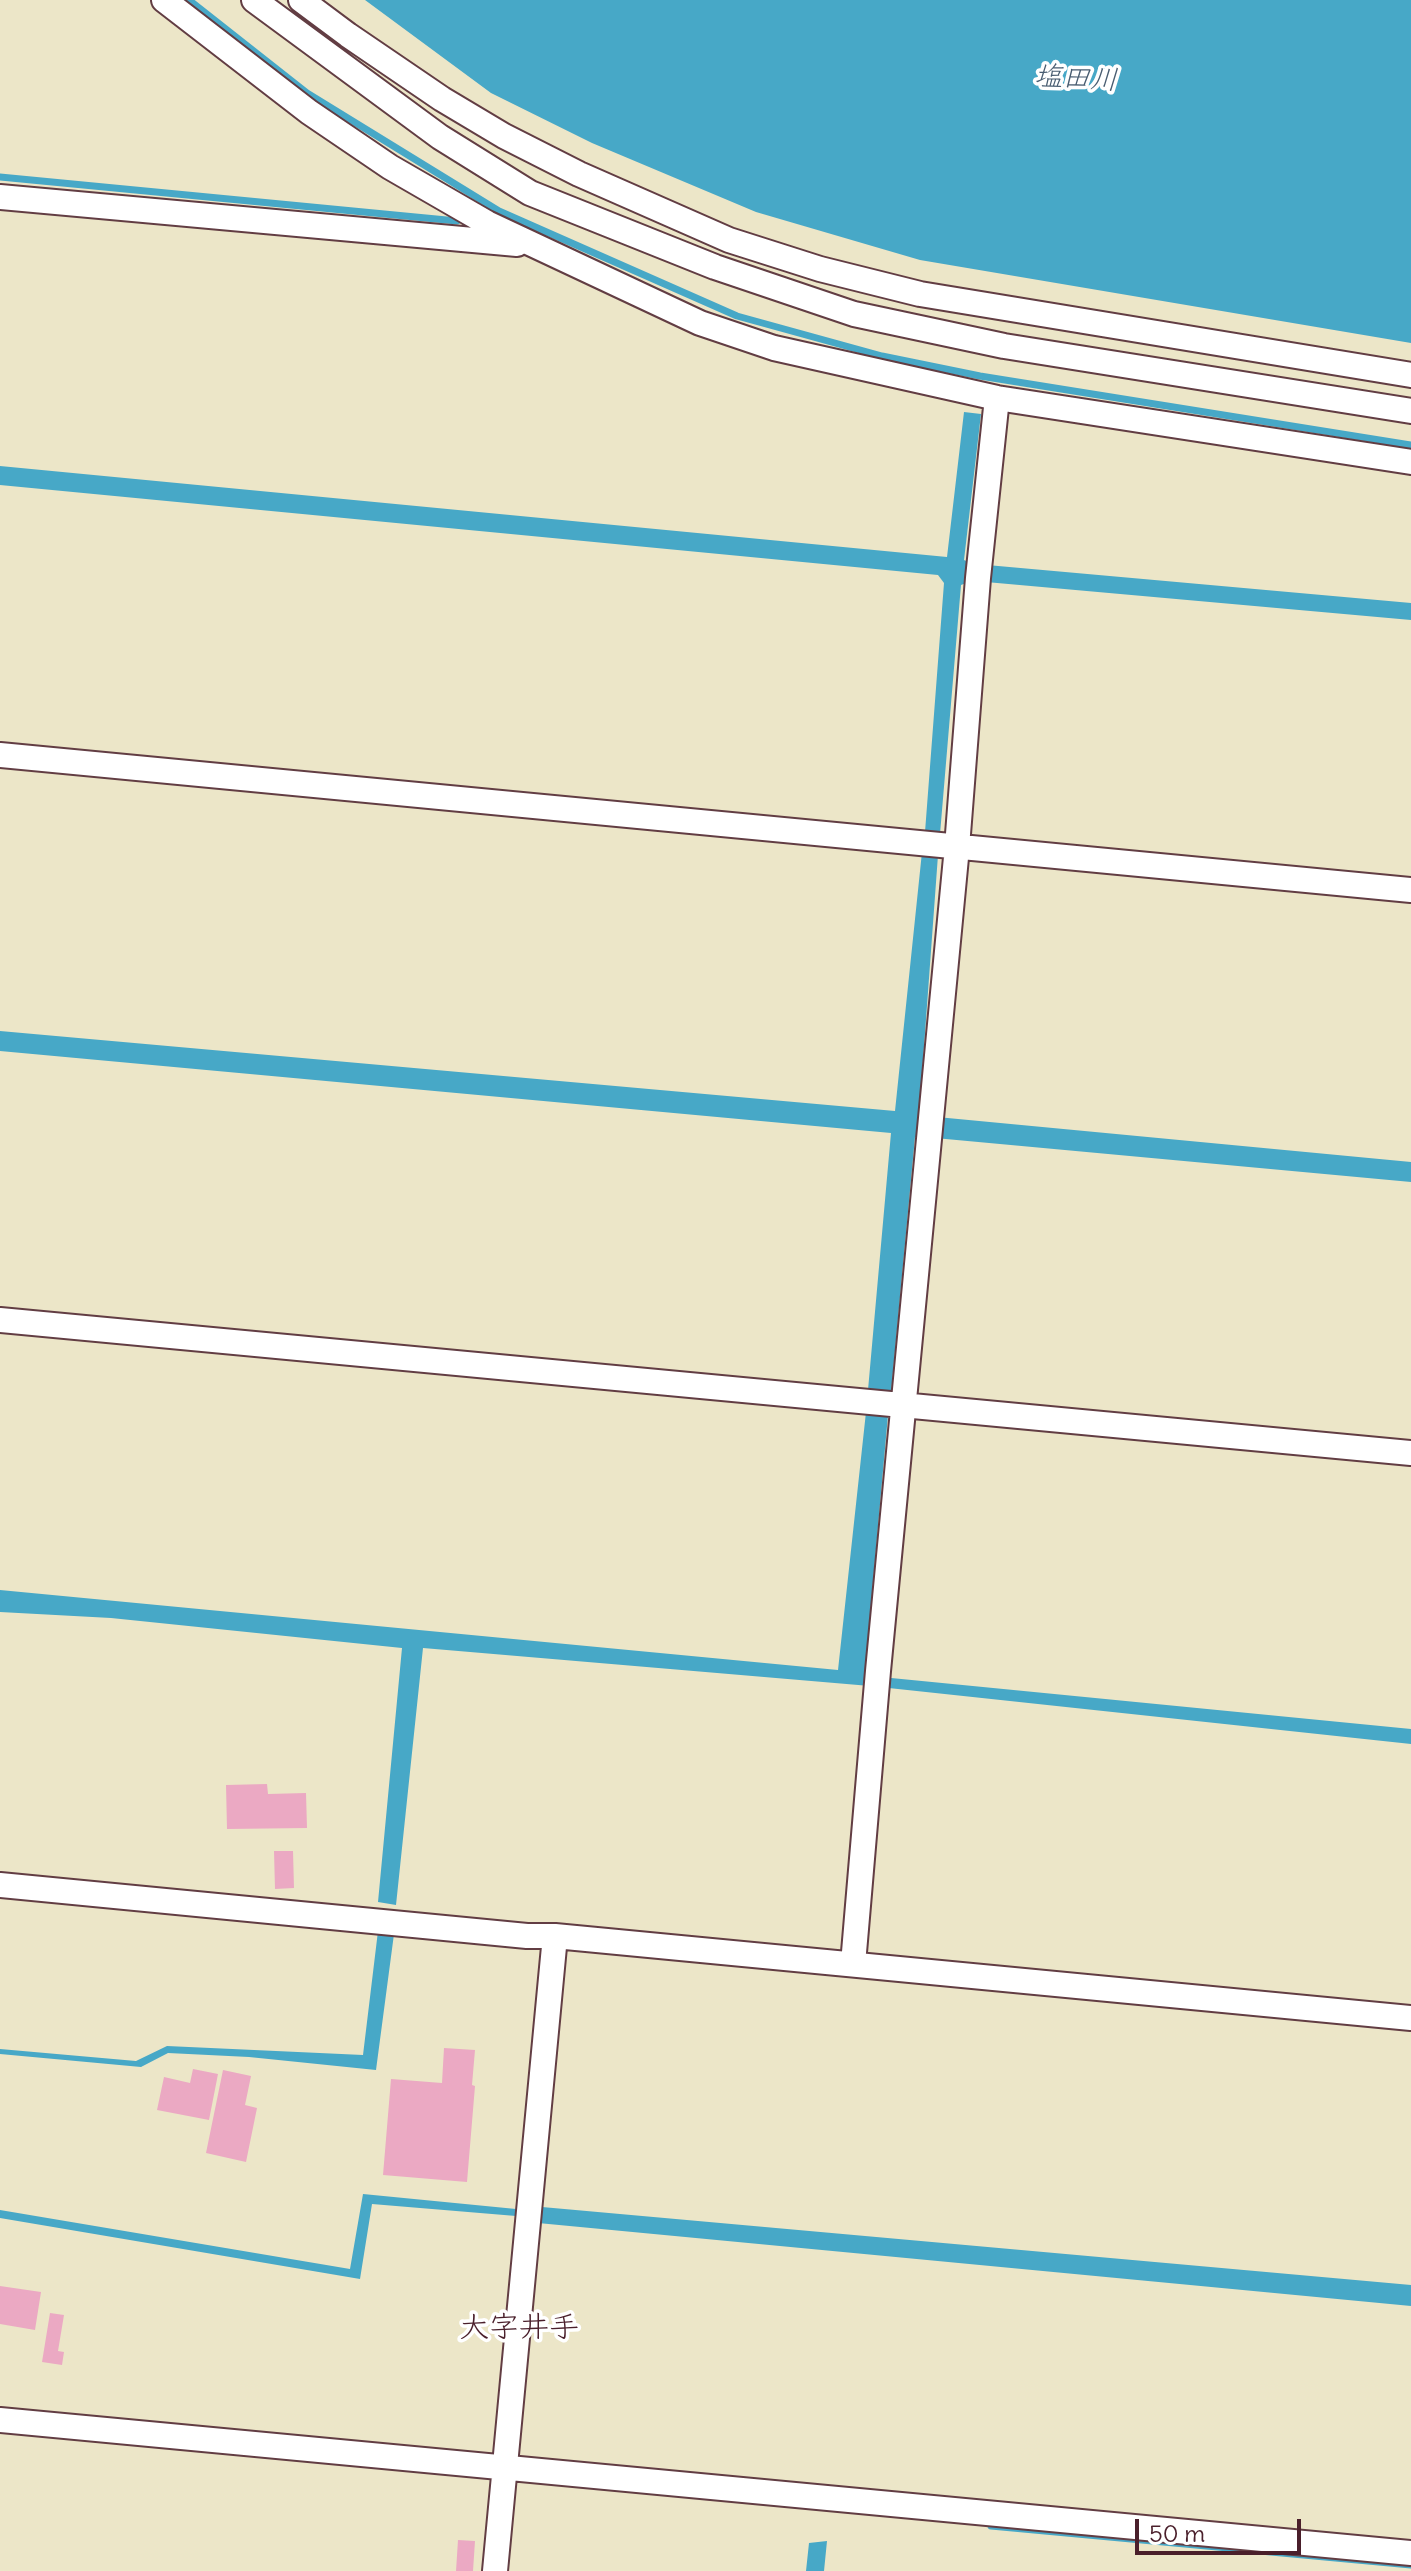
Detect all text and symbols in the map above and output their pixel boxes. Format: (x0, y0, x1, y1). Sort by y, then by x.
water label: 塩田川 (1033, 60, 1119, 98)
district label: 大字井手 (459, 2310, 579, 2346)
scale bar (1139, 2503, 1305, 2553)
text: 50 m (1149, 2518, 1205, 2548)

